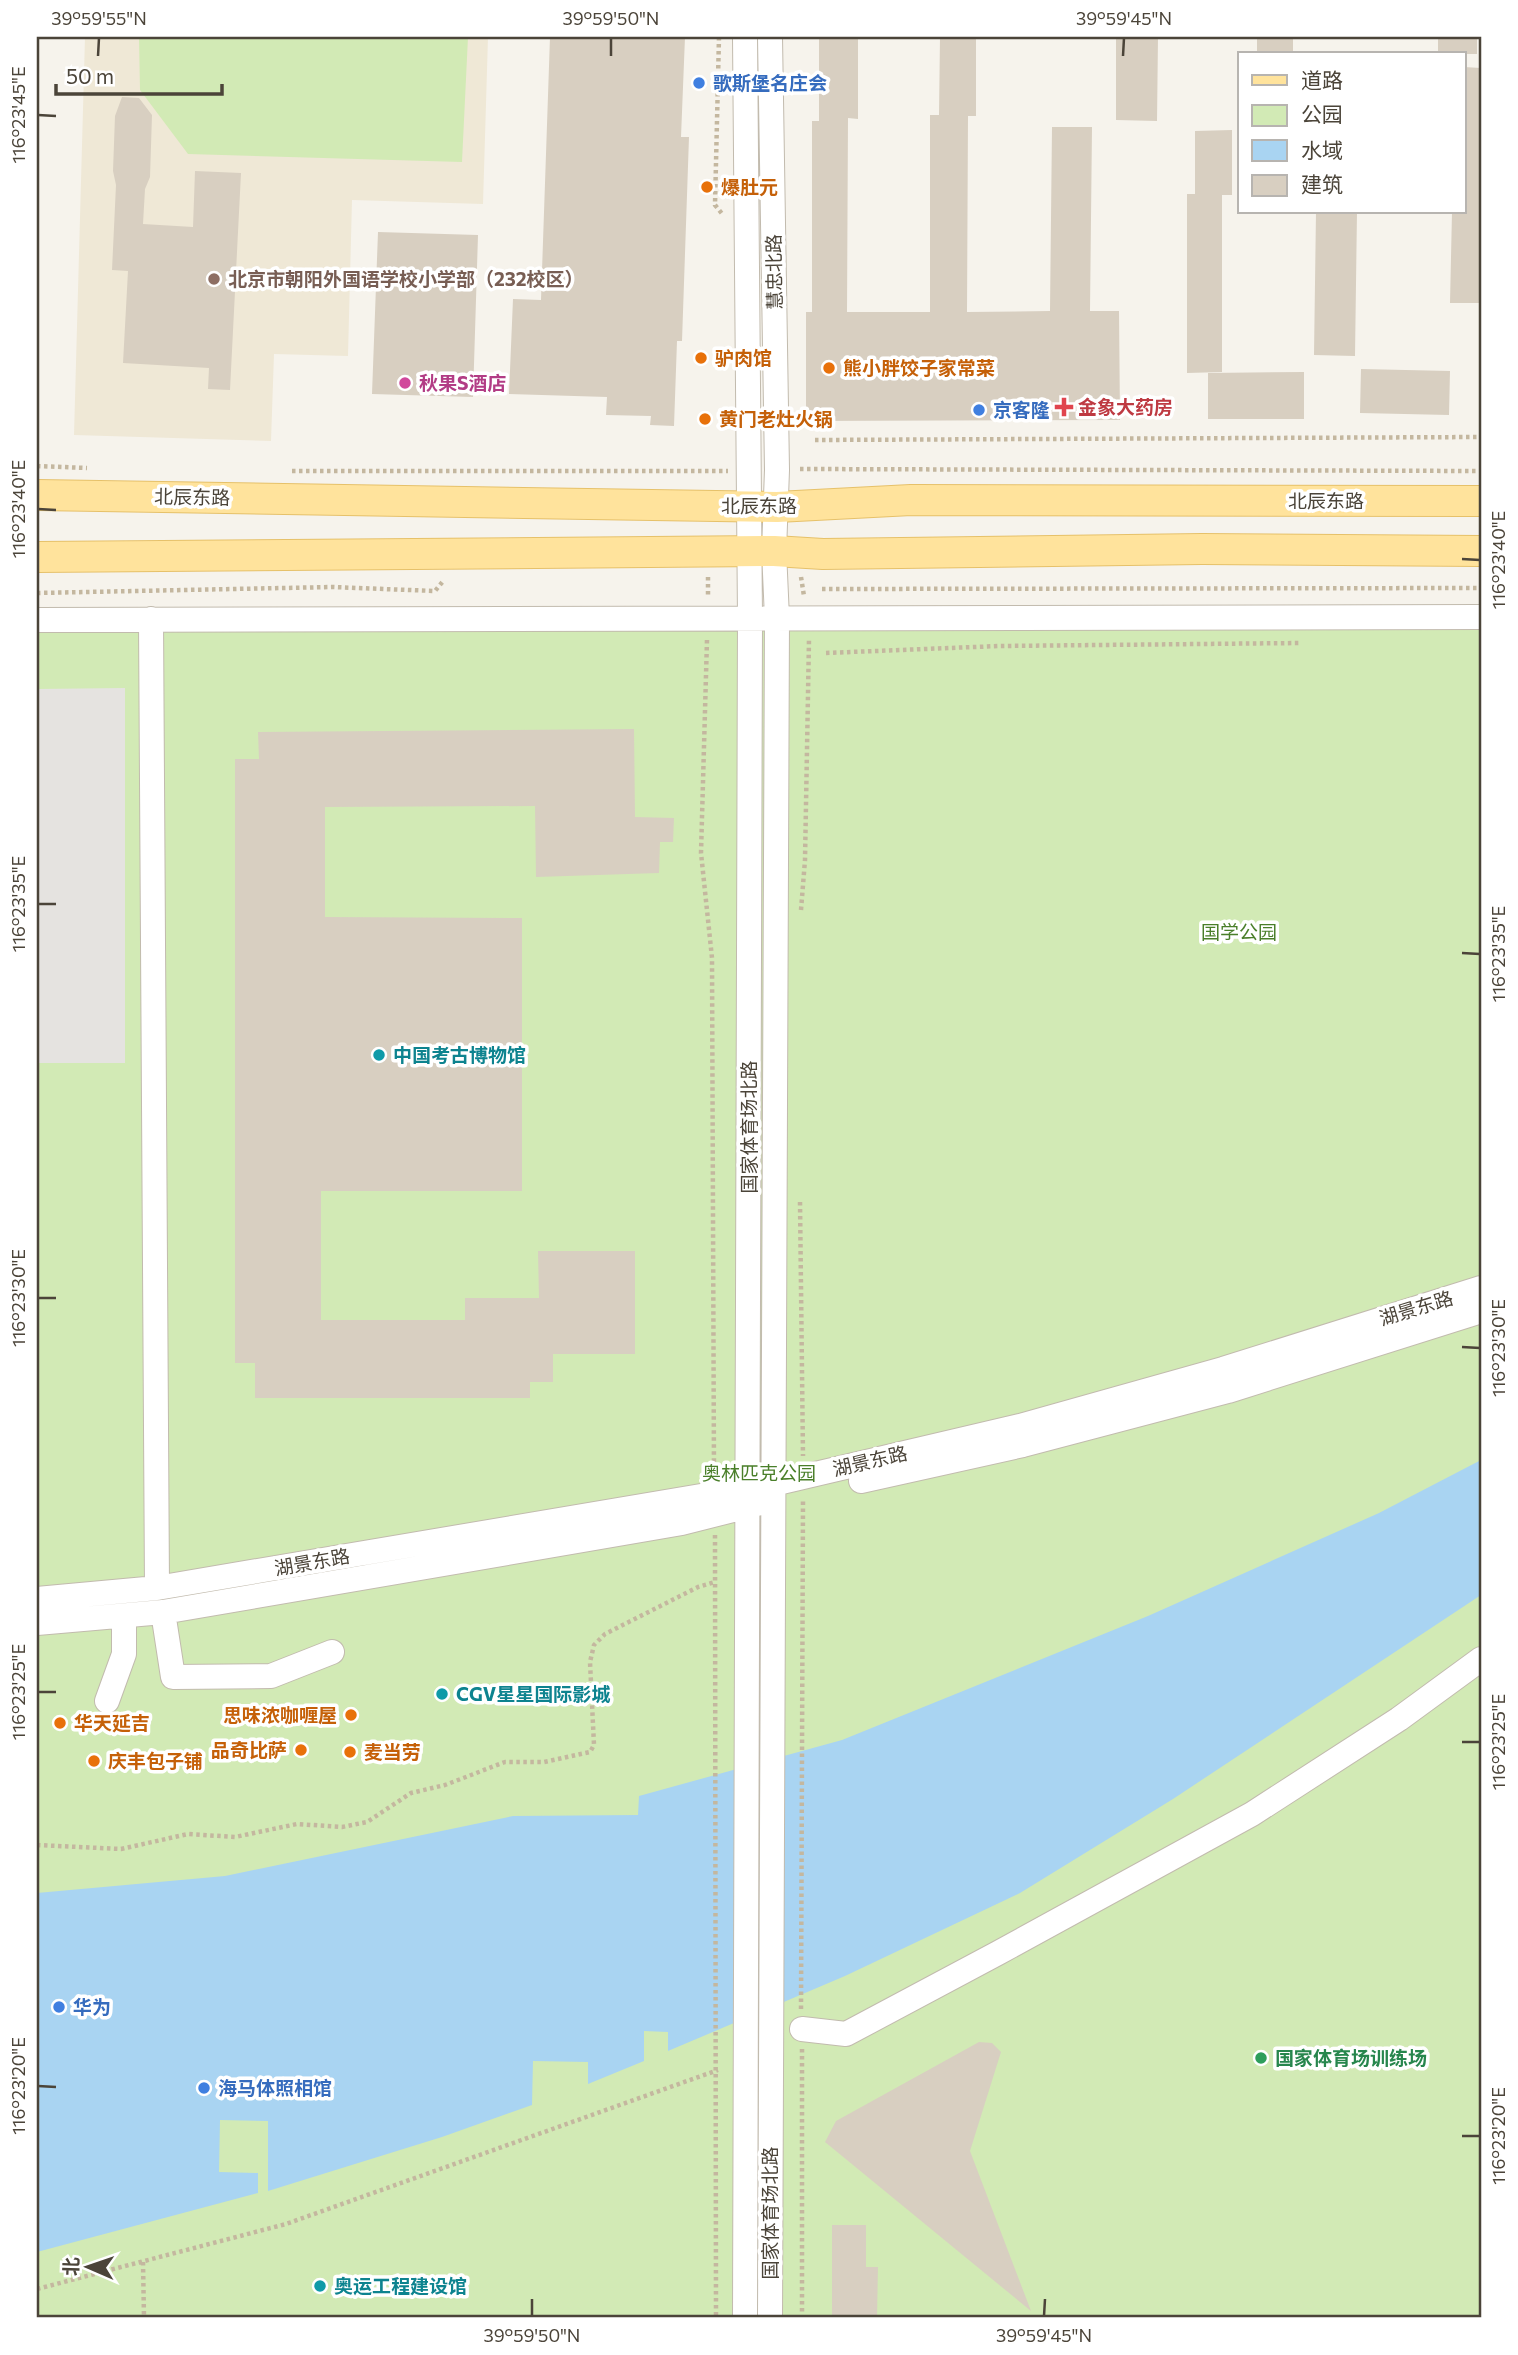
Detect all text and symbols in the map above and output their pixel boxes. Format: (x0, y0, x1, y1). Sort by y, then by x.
text: 39°59'55"N (51, 7, 147, 29)
text: 39°59'50"N (563, 7, 659, 29)
text: 39°59'45"N (1076, 7, 1172, 29)
scale bar (56, 52, 222, 96)
legend (1238, 52, 1466, 214)
text: 50 m (66, 63, 114, 88)
text: 116°23'45"E (7, 66, 29, 164)
text: 道路 (1301, 67, 1343, 92)
place label: 歌斯堡名庄会 (713, 71, 827, 94)
marker: 歌斯堡名庄会 (691, 75, 707, 91)
text: 公园 (1301, 101, 1343, 126)
text: 水域 (1301, 137, 1343, 162)
text: 建筑 (1301, 171, 1343, 196)
place label: 爆肚元 (721, 175, 778, 198)
marker: 爆肚元 (699, 179, 715, 195)
street label: 慧忠北路 (761, 234, 786, 310)
place label: 北京市朝阳外国语学校小学部（232校区） (228, 267, 584, 290)
marker: 北京市朝阳外国语学校小学部（232校区） (206, 271, 222, 287)
place label: 驴肉馆 (715, 346, 772, 369)
marker: 驴肉馆 (693, 350, 709, 366)
place label: 熊小胖饺子家常菜 (843, 356, 995, 379)
marker: 熊小胖饺子家常菜 (821, 360, 837, 376)
place label: 秋果S酒店 (419, 371, 506, 394)
marker: 秋果S酒店 (397, 375, 413, 391)
place label: 金象大药房 (1078, 395, 1173, 418)
place label: 京客隆 (993, 398, 1050, 421)
marker: 金象大药房 (1056, 399, 1072, 415)
marker: 京客隆 (971, 402, 987, 418)
place label: 黄门老灶火锅 (719, 407, 833, 430)
marker: 黄门老灶火锅 (697, 411, 713, 427)
text: 116°23'40"E (7, 460, 29, 558)
street label: 北辰东路 (154, 484, 230, 509)
street label: 北辰东路 (1288, 489, 1364, 512)
street label: 北辰东路 (721, 494, 797, 517)
text: 116°23'40"E (1487, 511, 1509, 609)
text: 116°23'35"E (7, 856, 29, 952)
text: 116°23'35"E (1487, 906, 1509, 1002)
park label: 国学公园 (1201, 920, 1277, 943)
place label: 中国考古博物馆 (393, 1043, 526, 1066)
marker: 中国考古博物馆 (371, 1047, 387, 1063)
street label: 国家体育场北路 (737, 1060, 760, 1194)
text: 116°23'30"E (7, 1249, 29, 1347)
street label: 湖景东路 (1376, 1285, 1456, 1330)
text: 116°23'30"E (1487, 1299, 1509, 1397)
street label: 湖景东路 (830, 1441, 910, 1480)
park label: 奥林匹克公园 (702, 1461, 816, 1484)
street label: 湖景东路 (272, 1544, 351, 1579)
text: 116°23'25"E (7, 1644, 29, 1740)
place label: CGV星星国际影城 (456, 1682, 610, 1705)
marker: CGV星星国际影城 (434, 1686, 450, 1702)
text: 116°23'25"E (1487, 1694, 1509, 1790)
place label: 思味浓咖喱屋 (223, 1703, 337, 1726)
marker: 思味浓咖喱屋 (343, 1707, 359, 1723)
place label: 华天延吉 (74, 1711, 150, 1734)
marker: 华天延吉 (52, 1715, 68, 1731)
place label: 品奇比萨 (211, 1738, 287, 1761)
place label: 麦当劳 (364, 1740, 421, 1763)
marker: 品奇比萨 (293, 1742, 309, 1758)
marker: 麦当劳 (342, 1744, 358, 1760)
place label: 庆丰包子铺 (108, 1749, 203, 1772)
marker: 庆丰包子铺 (86, 1753, 102, 1769)
place label: 华为 (73, 1995, 111, 2018)
marker: 华为 (51, 1999, 67, 2015)
text: 116°23'20"E (7, 2037, 29, 2135)
place label: 国家体育场训练场 (1275, 2046, 1427, 2069)
marker: 国家体育场训练场 (1253, 2050, 1269, 2066)
place label: 海马体照相馆 (218, 2076, 332, 2099)
marker: 海马体照相馆 (196, 2080, 212, 2096)
text: 116°23'20"E (1487, 2087, 1509, 2185)
street label: 国家体育场北路 (758, 2146, 781, 2280)
north arrow (52, 2232, 122, 2302)
text: 北 (59, 2256, 82, 2276)
place label: 奥运工程建设馆 (334, 2274, 467, 2297)
marker: 奥运工程建设馆 (312, 2278, 328, 2294)
text: 39°59'50"N (484, 2324, 580, 2346)
text: 39°59'45"N (996, 2324, 1092, 2346)

